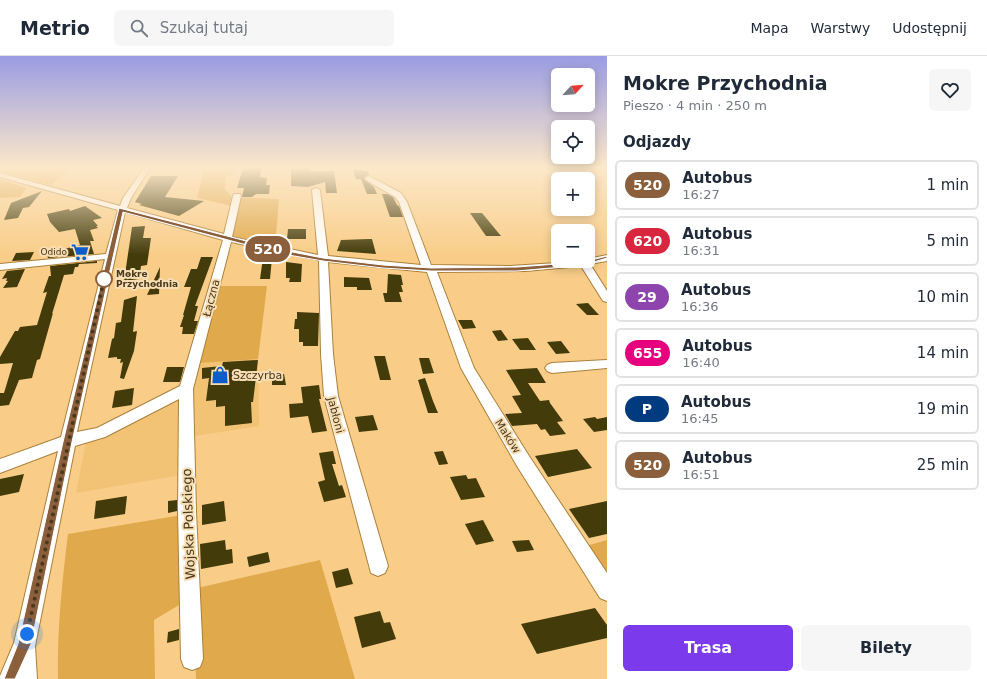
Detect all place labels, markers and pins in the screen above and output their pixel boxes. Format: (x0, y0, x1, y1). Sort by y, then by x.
supermarket icon: Odido (70, 242, 90, 262)
place label: Odido (40, 247, 67, 257)
place label: Mokre Przychodnia (116, 269, 178, 289)
marker: Mokre Przychodnia (95, 270, 113, 288)
shop icon: Szczyrba (210, 365, 230, 385)
place label: Szczyrba (233, 369, 282, 382)

